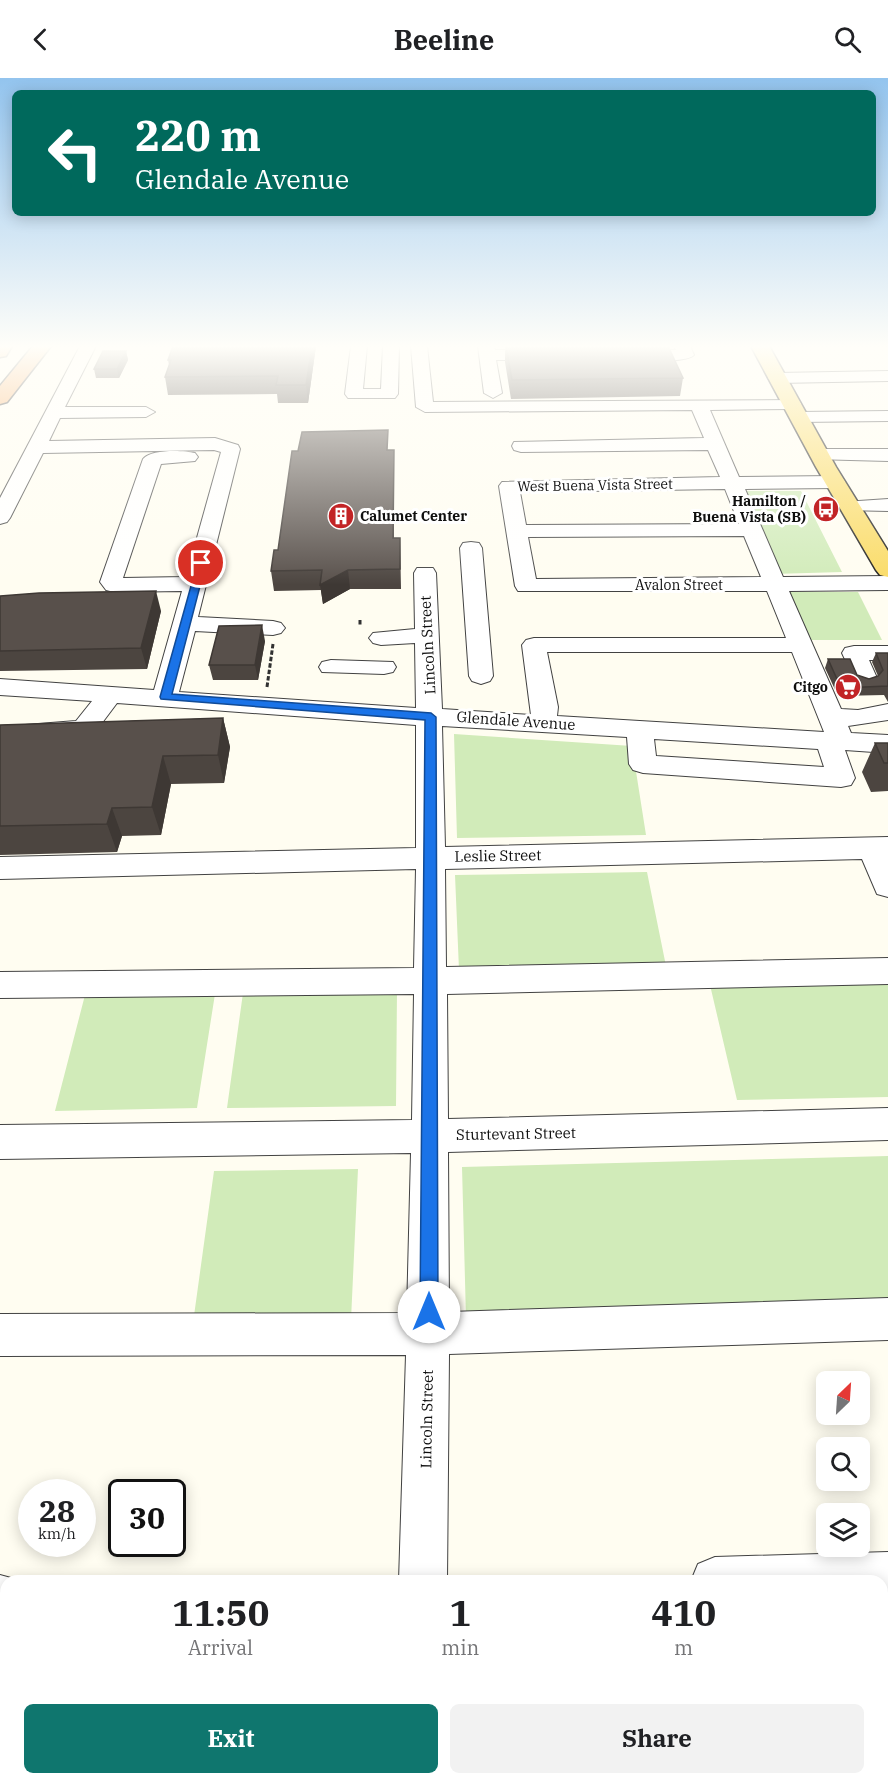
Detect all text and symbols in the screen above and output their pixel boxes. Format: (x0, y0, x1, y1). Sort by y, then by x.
text: Beeline (394, 22, 494, 57)
icon: back (24, 23, 57, 56)
icon: search (831, 23, 864, 56)
text: 220 m (135, 108, 261, 163)
icon: left (36, 114, 114, 192)
text: Glendale Avenue (135, 161, 349, 196)
street label: West Buena Vista Street (517, 475, 673, 495)
place label: Hamilton / Buena Vista (SB) (693, 492, 806, 526)
bus stop icon: Hamilton / Buena Vista (SB) (811, 494, 841, 524)
building icon: Calumet Center (326, 501, 356, 531)
place label: Calumet Center (360, 507, 467, 525)
pin (175, 537, 226, 588)
icon: arrive (184, 546, 217, 579)
street label: Avalon Street (635, 576, 723, 594)
street label: Lincoln Street (415, 595, 440, 695)
supermarket icon: Citgo (833, 672, 863, 702)
place label: Citgo (793, 678, 828, 696)
street label: Glendale Avenue (456, 707, 576, 734)
street label: Leslie Street (454, 845, 542, 866)
street label: Sturtevant Street (456, 1123, 576, 1144)
position arrow (397, 1280, 461, 1344)
street label: Lincoln Street (416, 1369, 437, 1469)
north arrow (816, 1371, 870, 1425)
map controls (816, 1371, 870, 1557)
button: search (816, 1437, 870, 1491)
speed limit sign: 30 (108, 1479, 186, 1557)
text: 28 (39, 1491, 75, 1530)
button: layers (816, 1503, 870, 1557)
text: km/h (38, 1524, 76, 1543)
text: 11:50 (172, 1589, 269, 1636)
text: 1 (449, 1589, 471, 1636)
text: 410 (651, 1589, 716, 1636)
text: Arrival (188, 1634, 253, 1661)
text: min (441, 1634, 479, 1661)
text: m (674, 1634, 693, 1661)
button: Exit (24, 1704, 438, 1773)
button: Share (450, 1704, 864, 1773)

